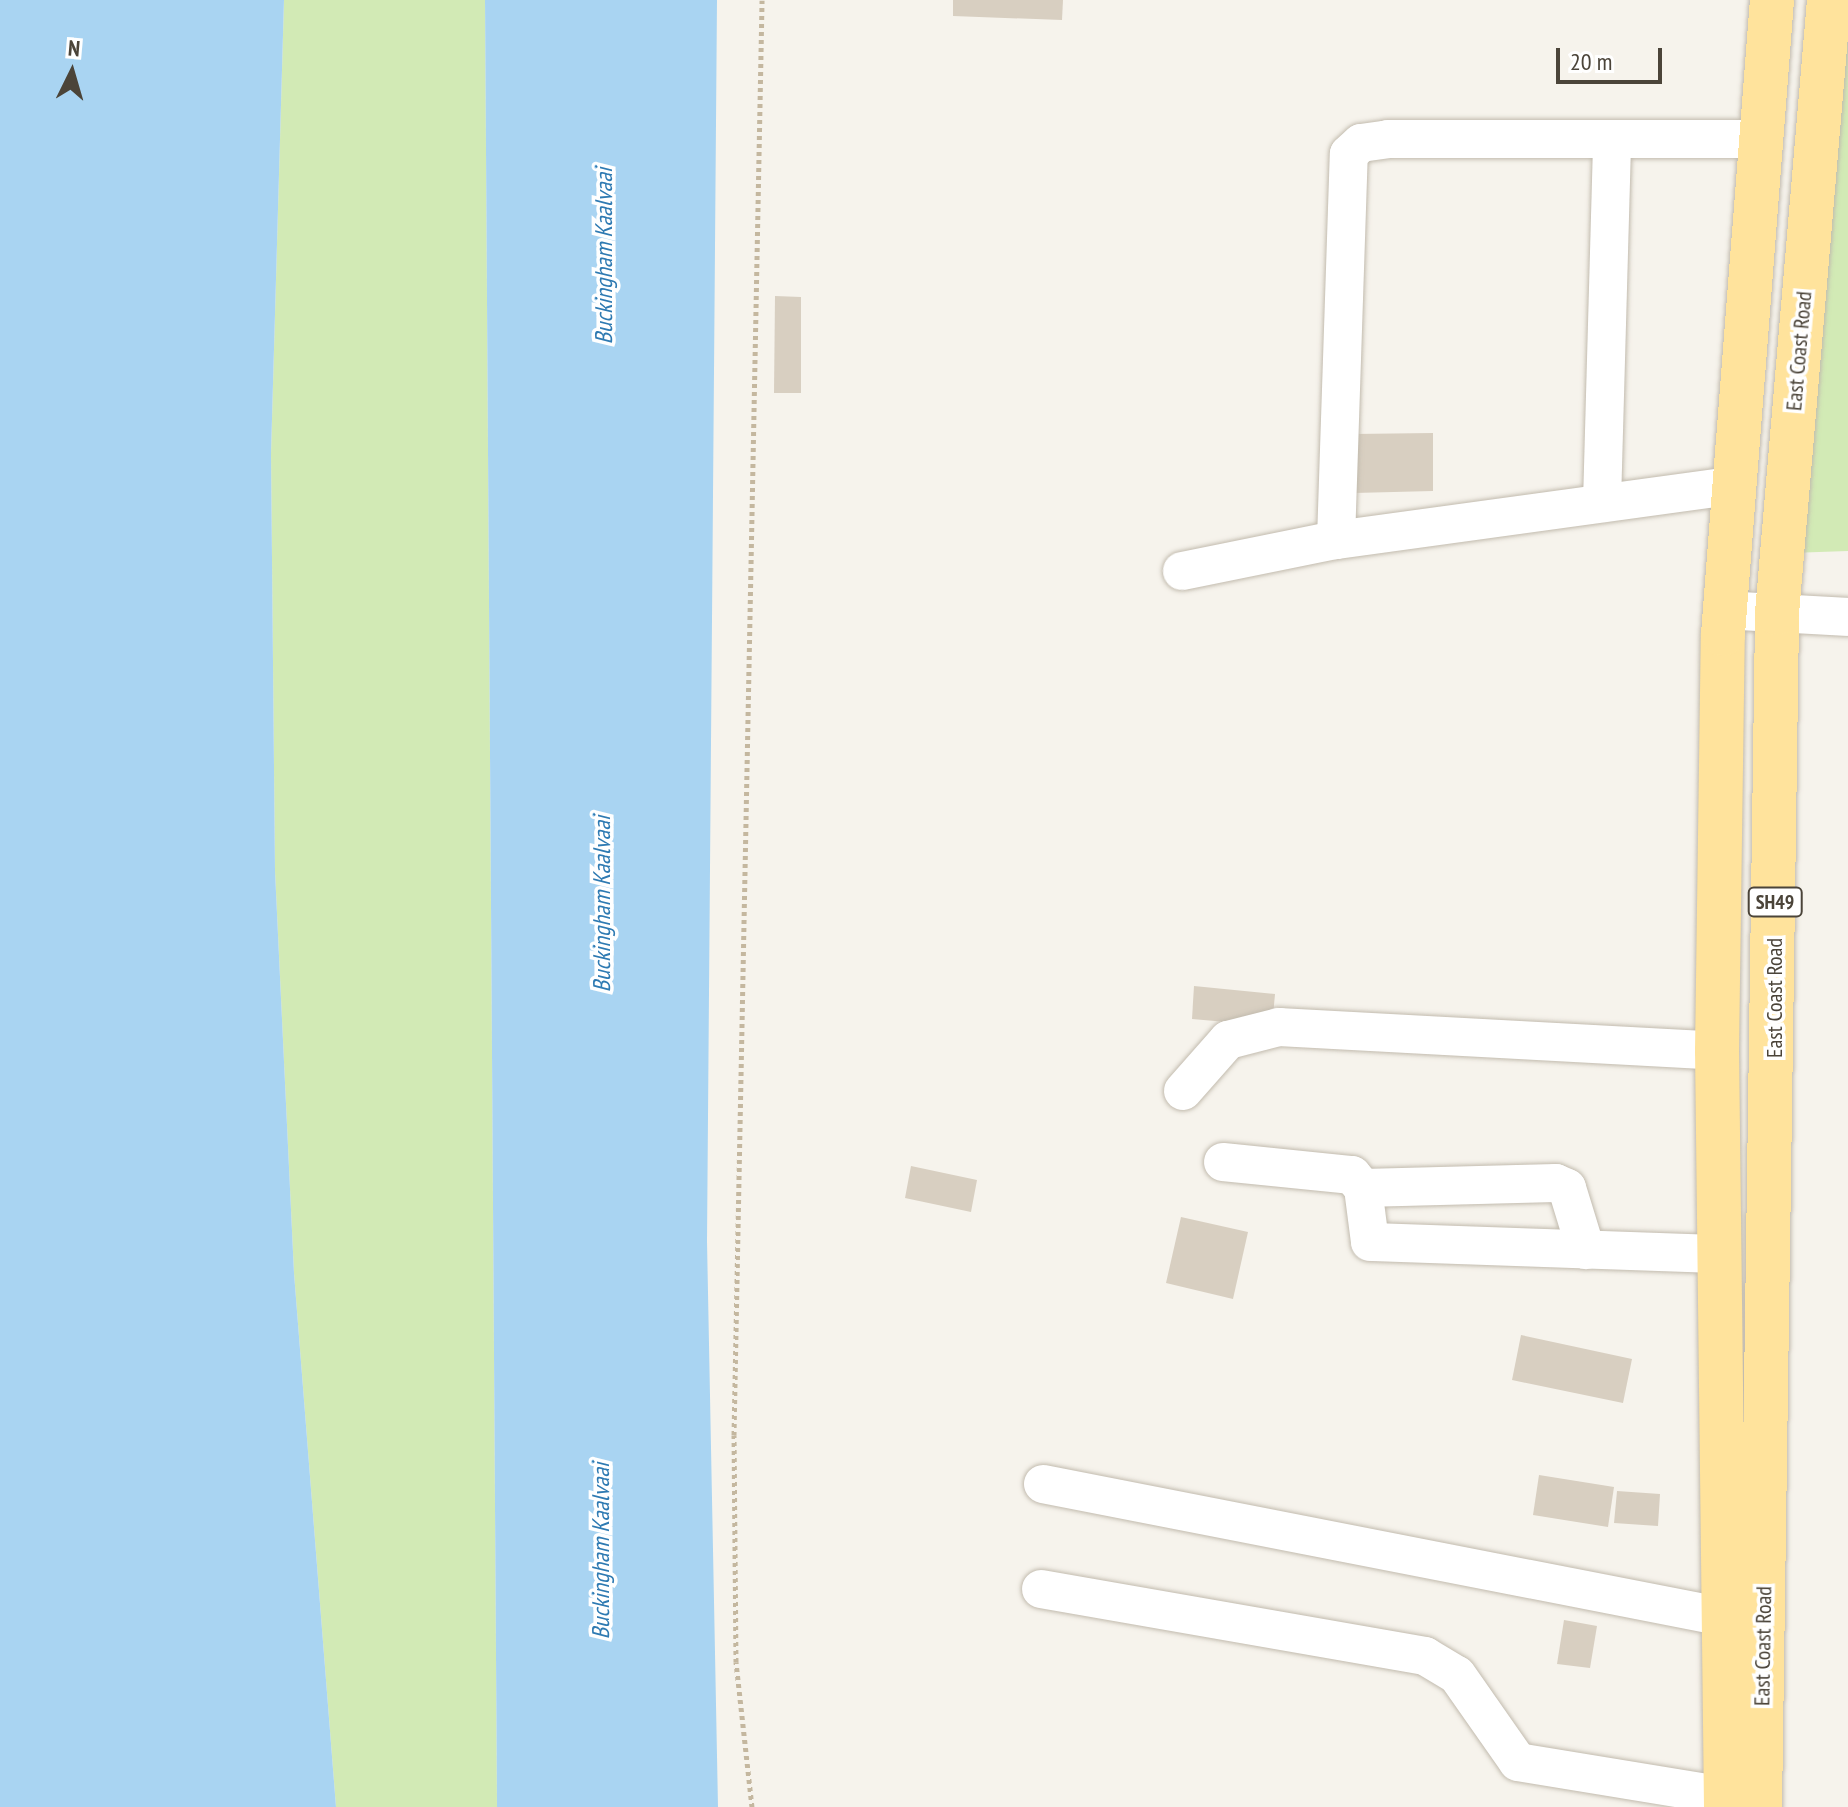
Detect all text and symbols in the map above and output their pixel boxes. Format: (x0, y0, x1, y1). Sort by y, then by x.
north arrow (32, 32, 112, 112)
scale bar (1560, 32, 1666, 82)
text: N (67, 34, 81, 63)
text: 20 m (1570, 46, 1612, 77)
water label: Buckingham Kaalvaai (590, 168, 618, 344)
street label: East Coast Road (1781, 290, 1817, 412)
water label: Buckingham Kaalvaai (588, 816, 616, 992)
road number: SH49 (1747, 886, 1803, 918)
street label: East Coast Road (1762, 938, 1788, 1058)
water label: Buckingham Kaalvaai (587, 1463, 615, 1639)
street label: East Coast Road (1749, 1586, 1777, 1706)

